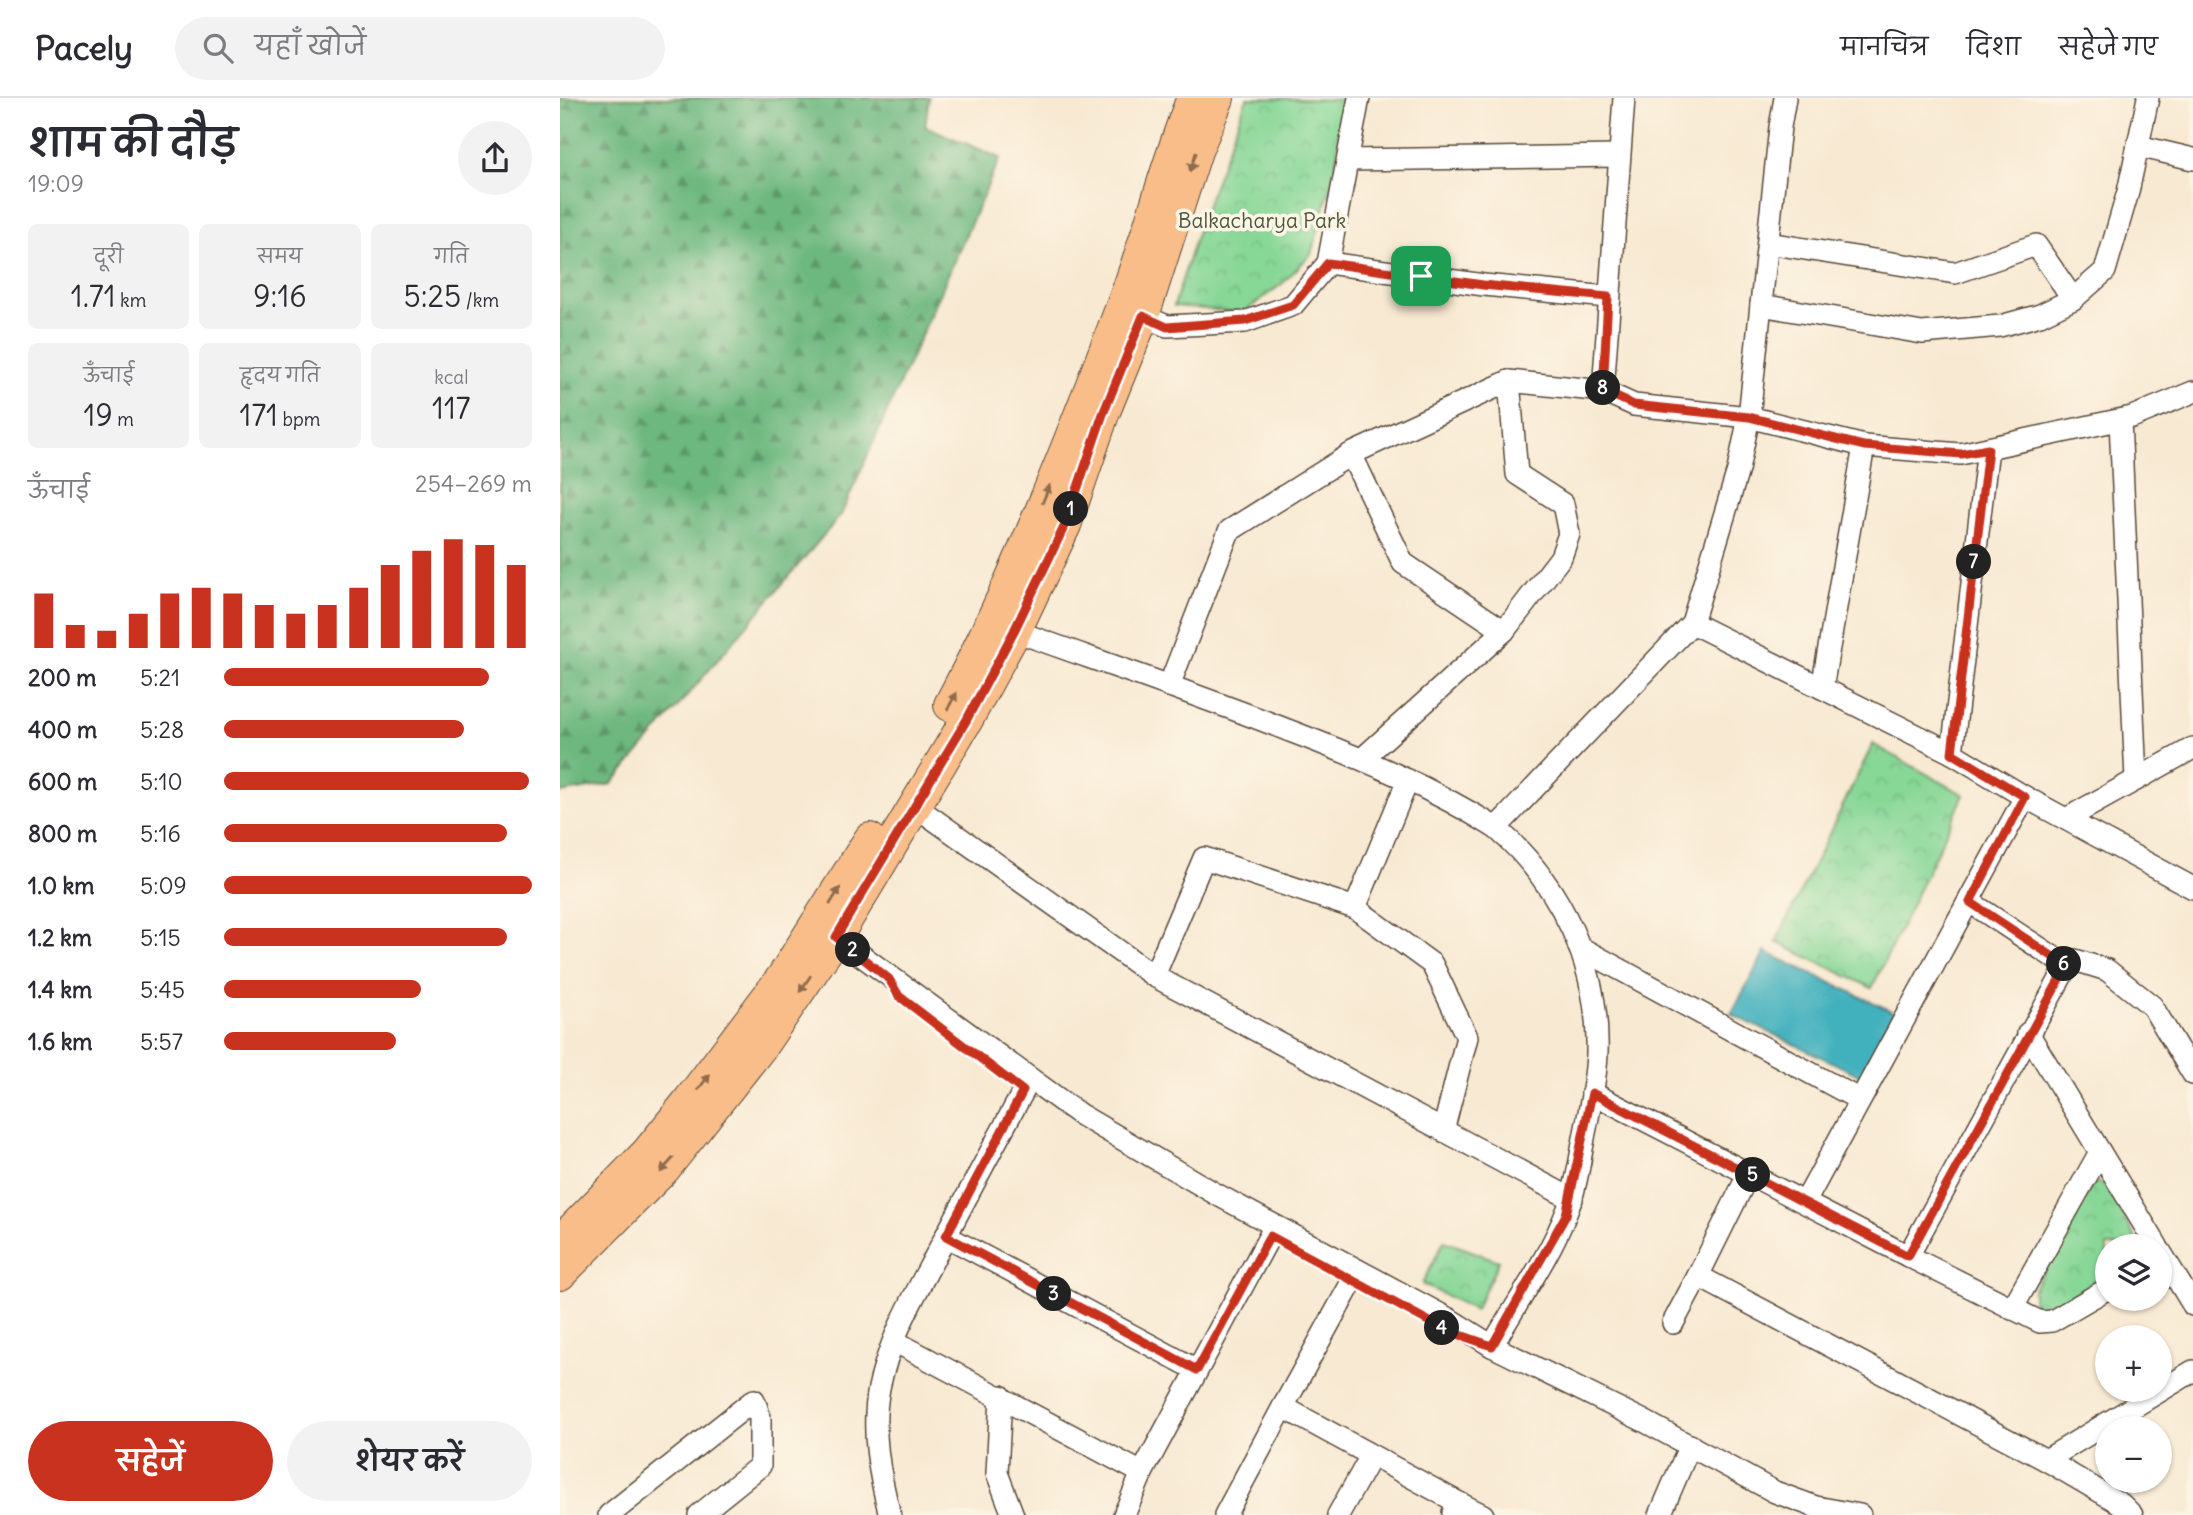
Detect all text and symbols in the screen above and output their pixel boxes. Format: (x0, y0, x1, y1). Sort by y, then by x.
search box (175, 17, 665, 80)
text: Pacely (35, 27, 133, 69)
icon: search (199, 29, 237, 67)
text: यहाँ खोजें (255, 29, 366, 62)
text: मानचित्र (1840, 31, 1928, 61)
text: दिशा (1966, 31, 2021, 61)
text: सहेजे गए (2059, 31, 2158, 61)
text: शाम की दौड़ (28, 119, 238, 166)
button: share (458, 121, 532, 195)
one-way arrow (1187, 151, 1198, 172)
text: 19:09 (28, 169, 84, 198)
park label: Balkacharya Park (1178, 207, 1346, 234)
text: दूरी (94, 244, 124, 268)
text: समय (257, 244, 303, 268)
text: गति (434, 244, 469, 268)
pin (1391, 246, 1451, 306)
icon: arrive (1402, 257, 1440, 295)
text: 1.71 (71, 277, 116, 315)
text: 9:16 (253, 277, 307, 315)
text: 5:25 (404, 277, 461, 315)
text: km (116, 288, 146, 312)
text: /km (461, 288, 499, 312)
text: ऊँचाई (83, 363, 134, 387)
text: हृदय गति (240, 363, 320, 387)
text: kcal (434, 365, 468, 389)
pin: 8 (1586, 370, 1620, 406)
text: 8 (1597, 375, 1608, 399)
text: 117 (432, 389, 471, 427)
text: 19 (83, 396, 113, 434)
text: 171 (239, 396, 278, 434)
text: m (113, 407, 134, 431)
text: bpm (278, 407, 321, 431)
text: 254–269 m (415, 469, 532, 498)
text: ऊँचाई (28, 475, 90, 504)
one-way arrow (1041, 484, 1052, 505)
pin: 1 (1054, 492, 1088, 526)
text: 1 (1067, 496, 1074, 520)
pin: 7 (1956, 545, 1992, 580)
text: 7 (1969, 549, 1978, 573)
text: 200 m (28, 663, 97, 692)
text: 5:21 (140, 663, 180, 692)
one-way arrow (946, 691, 958, 711)
text: 400 m (28, 715, 97, 744)
text: 5:28 (140, 715, 184, 744)
text: 600 m (28, 767, 97, 796)
text: 5:10 (140, 767, 183, 796)
text: 800 m (28, 819, 97, 848)
text: 5:16 (140, 819, 181, 848)
text: 1.0 km (28, 871, 94, 900)
text: 5:09 (140, 871, 187, 900)
one-way arrow (828, 886, 841, 906)
text: 1.2 km (28, 923, 92, 952)
text: 5:15 (140, 923, 181, 952)
pin: 2 (836, 932, 870, 968)
text: 2 (847, 937, 858, 961)
pin: 6 (2046, 946, 2082, 982)
text: 6 (2058, 951, 2069, 975)
text: 1.4 km (28, 975, 92, 1004)
text: 5:45 (140, 975, 185, 1004)
one-way arrow (798, 975, 812, 993)
text: 1.6 km (28, 1027, 93, 1056)
text: 5:57 (140, 1027, 183, 1056)
one-way arrow (696, 1073, 710, 1091)
one-way arrow (659, 1156, 675, 1174)
pin: 5 (1736, 1158, 1770, 1192)
text: 5 (1747, 1162, 1758, 1186)
map controls (2095, 1234, 2172, 1493)
button: layers (2095, 1234, 2172, 1311)
pin: 3 (1036, 1276, 1072, 1312)
text: 3 (1048, 1281, 1059, 1305)
pin: 4 (1424, 1310, 1460, 1346)
text: 4 (1436, 1315, 1447, 1339)
button: + (2095, 1325, 2172, 1402)
button: − (2095, 1416, 2172, 1493)
button: सहेजें (28, 1421, 273, 1501)
button: शेयर करें (287, 1421, 532, 1501)

